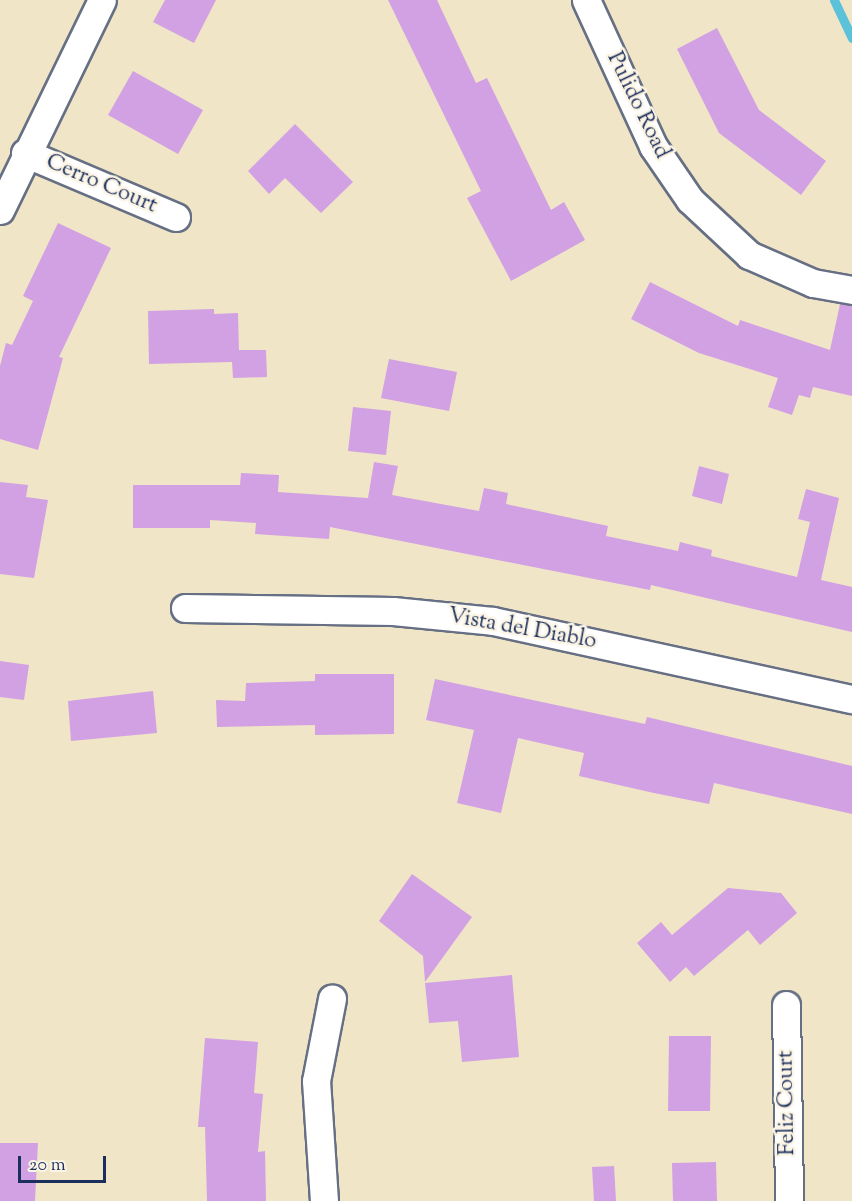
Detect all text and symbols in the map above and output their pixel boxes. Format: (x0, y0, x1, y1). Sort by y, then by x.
street label: Pulido Road (600, 48, 674, 164)
street label: Cerro Court (41, 150, 161, 220)
street label: Vista del Diablo (446, 604, 598, 656)
street label: Feliz Court (774, 1050, 802, 1156)
scale bar (21, 1144, 110, 1182)
text: 20 m (29, 1153, 66, 1179)

